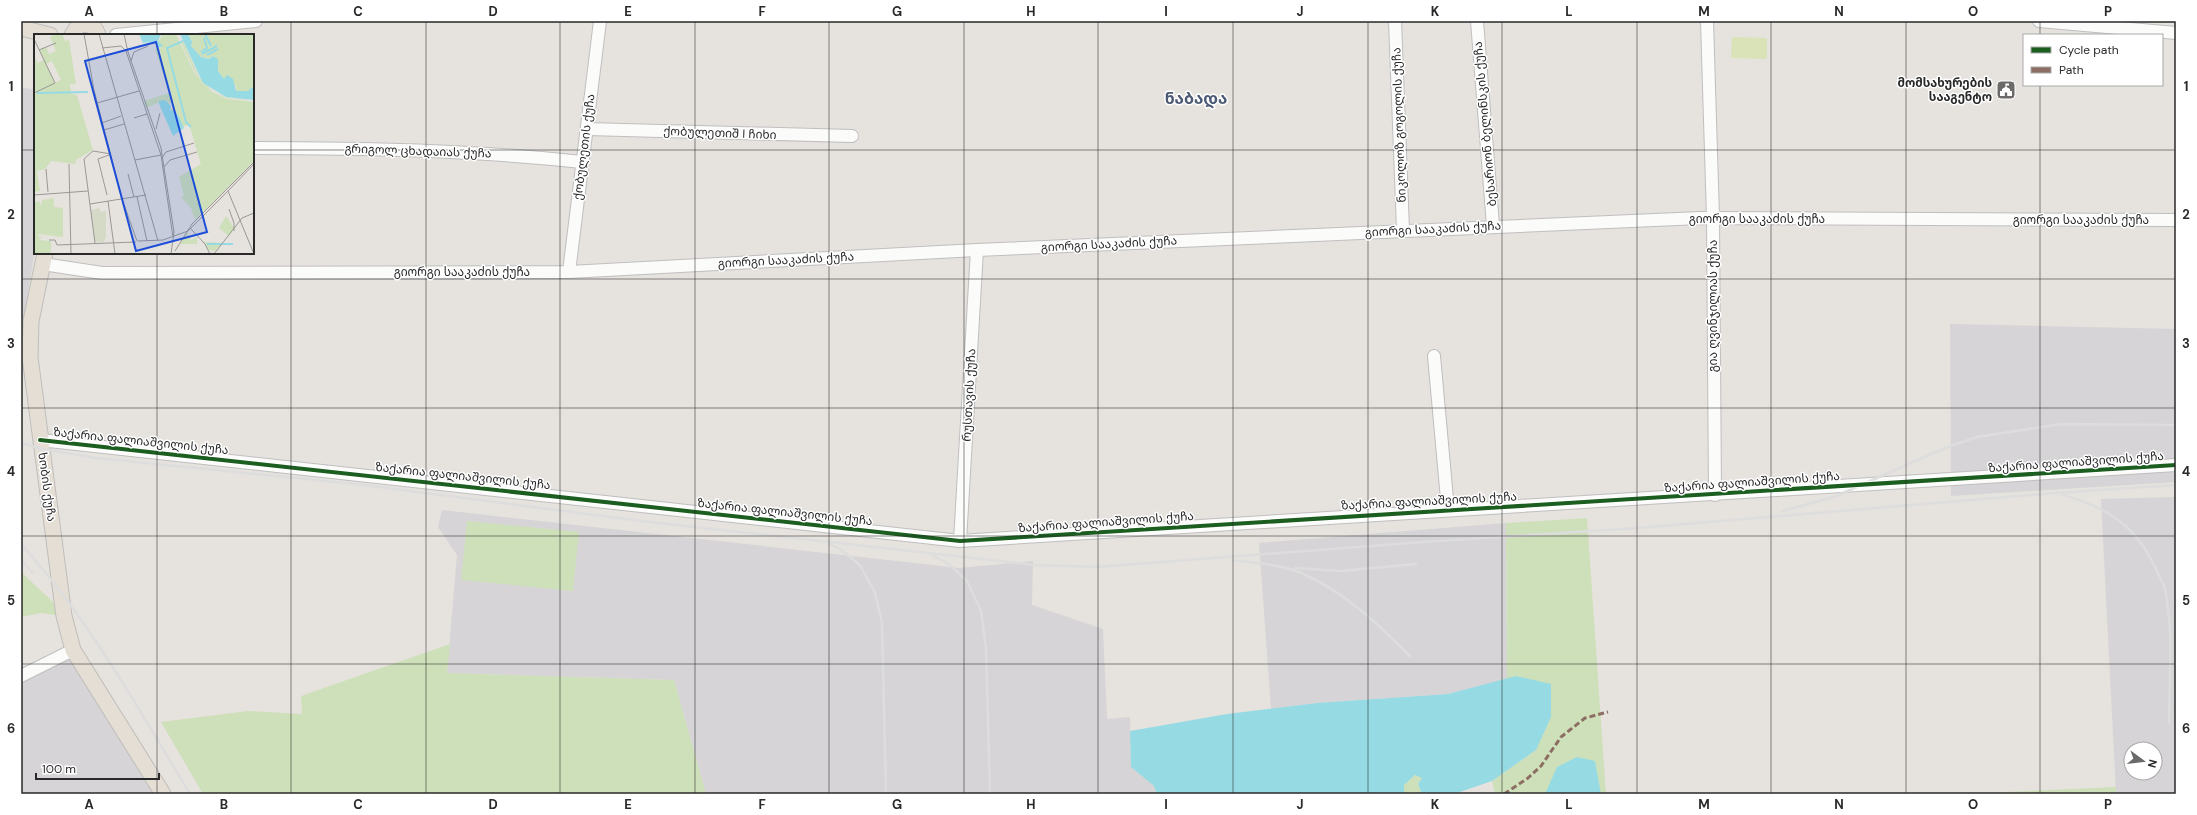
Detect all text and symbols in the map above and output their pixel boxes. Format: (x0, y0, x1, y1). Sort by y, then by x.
text: A (84, 3, 94, 20)
text: B (220, 3, 228, 20)
text: C (353, 3, 363, 20)
text: D (488, 3, 498, 20)
text: E (624, 3, 632, 20)
text: F (758, 3, 766, 20)
text: G (892, 3, 902, 20)
text: H (1026, 3, 1036, 20)
text: I (1164, 3, 1168, 20)
text: J (1296, 3, 1304, 20)
text: K (1431, 3, 1440, 20)
text: L (1565, 3, 1573, 20)
text: M (1698, 3, 1710, 20)
text: N (1834, 3, 1844, 20)
text: O (1968, 3, 1978, 20)
text: P (2104, 3, 2112, 20)
inset map (34, 34, 254, 254)
legend (2023, 34, 2163, 86)
street label: ბესარიონ ბელინსკის ქუჩა (1470, 41, 1500, 207)
text: Cycle path (2059, 42, 2119, 58)
street label: ნიკოლოზ გოგოლის ქუჩა (1388, 47, 1410, 203)
text: Path (2059, 62, 2084, 78)
place label: მომსახურების სააგენტო (1897, 75, 1992, 105)
text: 1 (9, 78, 13, 95)
text: 1 (2184, 78, 2188, 95)
public building icon: მომსახურების სააგენტო (1995, 79, 2017, 101)
district label: ნაბადა (1165, 88, 1227, 109)
street label: ქობულეთის ქუჩა (570, 93, 598, 201)
street label: ქობულეთიშ I ჩიხი (663, 123, 777, 143)
street label: გრიგოლ ცხადაიას ქუჩა (344, 140, 492, 162)
text: 2 (7, 206, 15, 223)
text: 2 (2182, 206, 2190, 223)
street label: გიორგი სააკაძის ქუჩა (1689, 211, 1825, 227)
street label: გიორგი სააკაძის ქუჩა (2013, 212, 2149, 228)
street label: გიორგი სააკაძის ქუჩა (1364, 217, 1502, 241)
street label: გიორგი სააკაძის ქუჩა (1040, 232, 1178, 256)
street label: გია ღვინჯილიას ქუჩა (1705, 240, 1721, 372)
street label: გიორგი სააკაძის ქუჩა (717, 248, 855, 272)
street label: გიორგი სააკაძის ქუჩა (394, 264, 530, 280)
text: 3 (7, 335, 15, 352)
text: 3 (2182, 335, 2190, 352)
street label: რუსთავის ქუჩა (959, 348, 979, 442)
street label: ზაქარია ფალიაშვილის ქუჩა (53, 424, 229, 458)
street label: ზაქარია ფალიაშვილის ქუჩა (1988, 448, 2164, 476)
street label: ხობის ქუჩა (34, 451, 60, 523)
street label: ზაქარია ფალიაშვილის ქუჩა (375, 459, 551, 493)
text: 4 (7, 463, 15, 480)
text: 4 (2182, 463, 2190, 480)
street label: ზაქარია ფალიაშვილის ქუჩა (1664, 468, 1840, 496)
street label: ზაქარია ფალიაშვილის ქუჩა (1341, 488, 1517, 514)
street label: ზაქარია ფალიაშვილის ქუჩა (697, 495, 873, 529)
street label: ზაქარია ფალიაშვილის ქუჩა (1018, 508, 1194, 536)
text: 5 (7, 592, 15, 609)
text: 5 (2182, 592, 2190, 609)
text: 6 (7, 720, 15, 737)
text: 6 (2182, 720, 2190, 737)
north arrow (2123, 741, 2163, 781)
scale bar (36, 755, 159, 781)
text: N (2145, 758, 2160, 769)
text: 100 m (42, 761, 76, 777)
text: A (84, 796, 94, 813)
text: B (220, 796, 228, 813)
text: C (353, 796, 363, 813)
text: D (488, 796, 498, 813)
text: E (624, 796, 632, 813)
text: F (758, 796, 766, 813)
text: G (892, 796, 902, 813)
text: H (1026, 796, 1036, 813)
text: I (1164, 796, 1168, 813)
text: J (1296, 796, 1304, 813)
text: K (1431, 796, 1440, 813)
text: L (1565, 796, 1573, 813)
text: M (1698, 796, 1710, 813)
text: N (1834, 796, 1844, 813)
text: O (1968, 796, 1978, 813)
text: P (2104, 796, 2112, 813)

